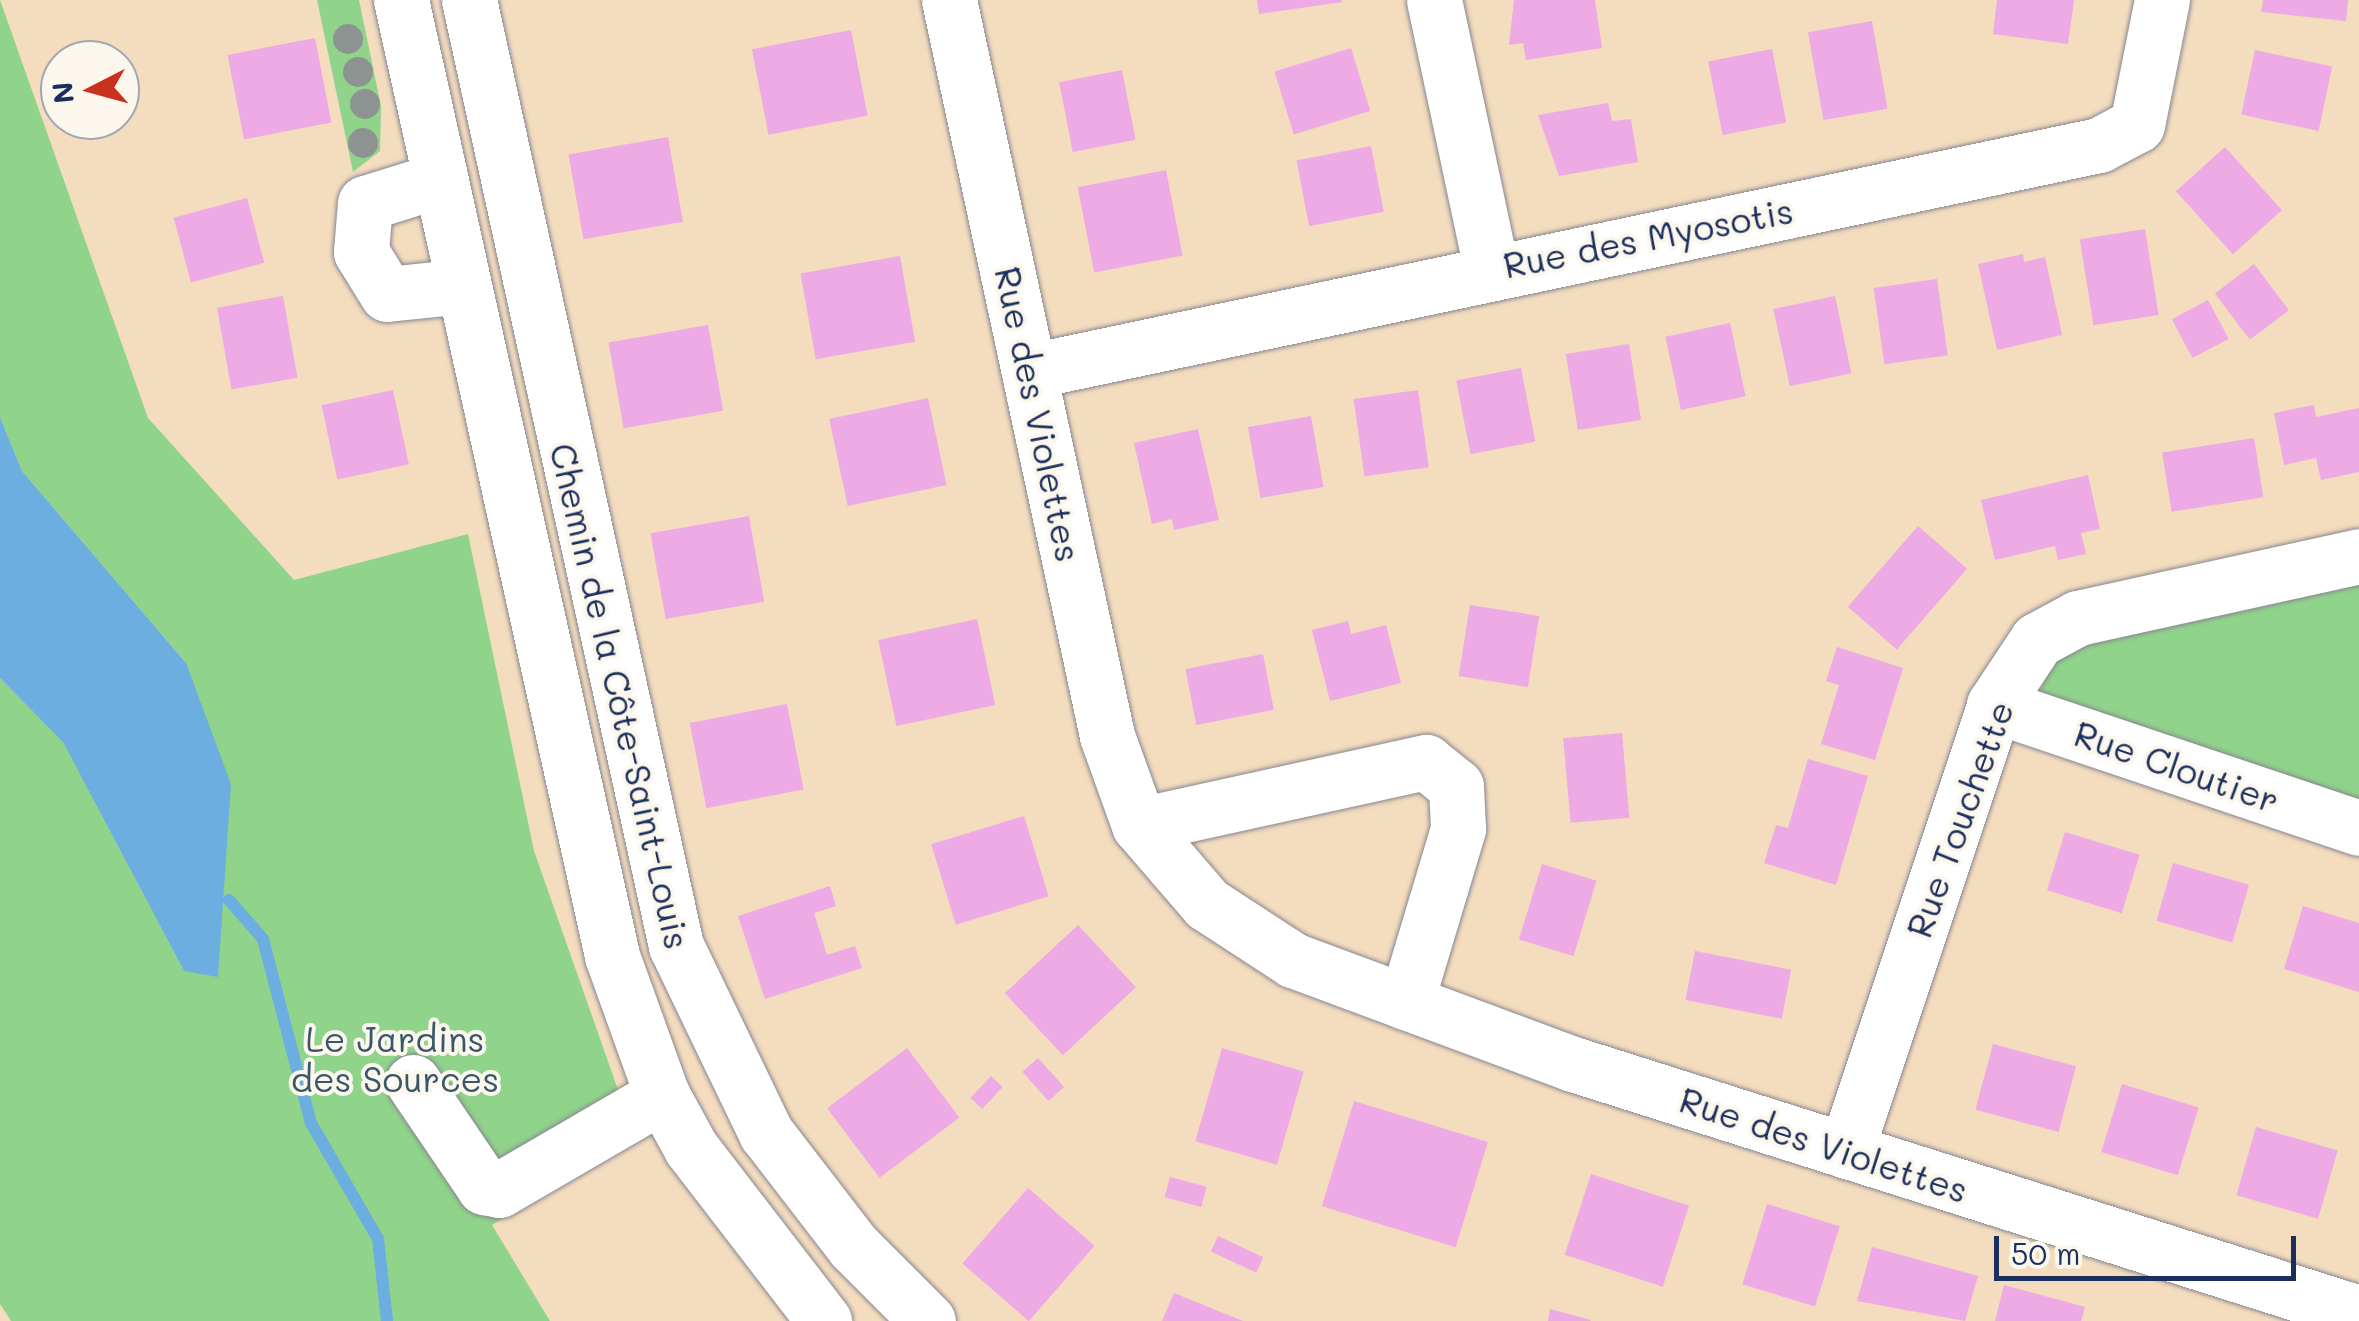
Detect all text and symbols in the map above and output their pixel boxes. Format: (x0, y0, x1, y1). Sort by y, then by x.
north arrow (40, 40, 140, 140)
text: N (43, 80, 81, 105)
street label: Rue des Myosotis (1500, 188, 1796, 286)
street label: Rue des Violettes (987, 263, 1091, 565)
street label: Chemin de la Côte-Saint-Louis (542, 439, 700, 953)
street label: Rue Touchette (1897, 695, 2021, 943)
street label: Rue Cloutier (2069, 711, 2285, 821)
park label: Le Jardins des Sources (291, 1017, 499, 1099)
street label: Rue des Violettes (1675, 1078, 1973, 1210)
scale bar (1999, 1216, 2302, 1278)
text: 50 m (2011, 1233, 2081, 1273)

